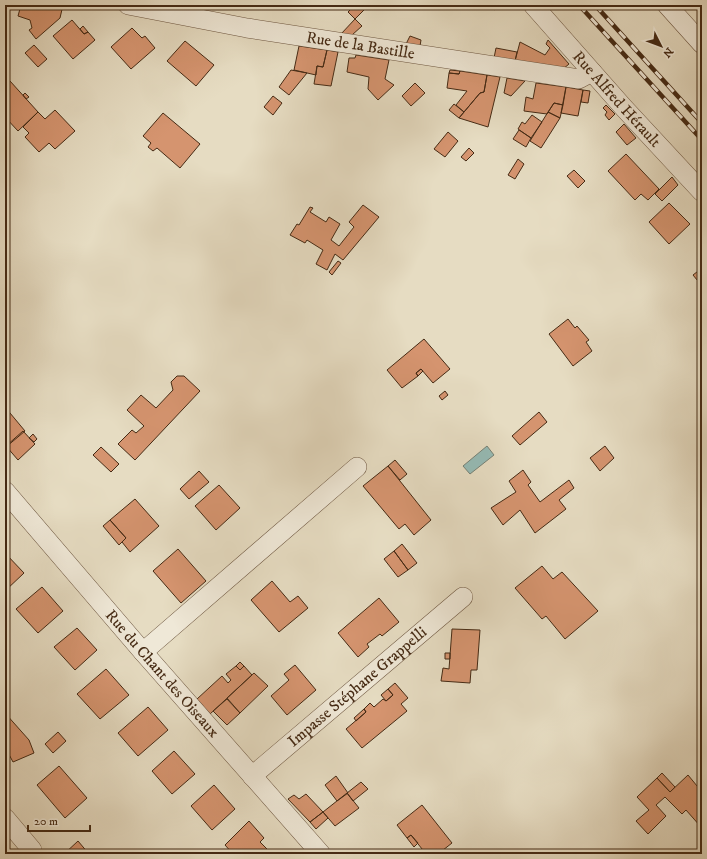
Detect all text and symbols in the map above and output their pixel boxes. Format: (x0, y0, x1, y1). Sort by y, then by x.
north arrow (641, 26, 681, 66)
street label: Rue de la Bastille (305, 27, 416, 64)
text: N (659, 44, 676, 60)
street label: Rue Alfred Hérault (568, 47, 665, 151)
street label: Rue du Chant des Oiseaux (101, 605, 224, 742)
street label: Impasse Stéphane Grappelli (284, 622, 431, 751)
scale bar (28, 807, 90, 833)
text: 20 m (34, 814, 58, 829)

